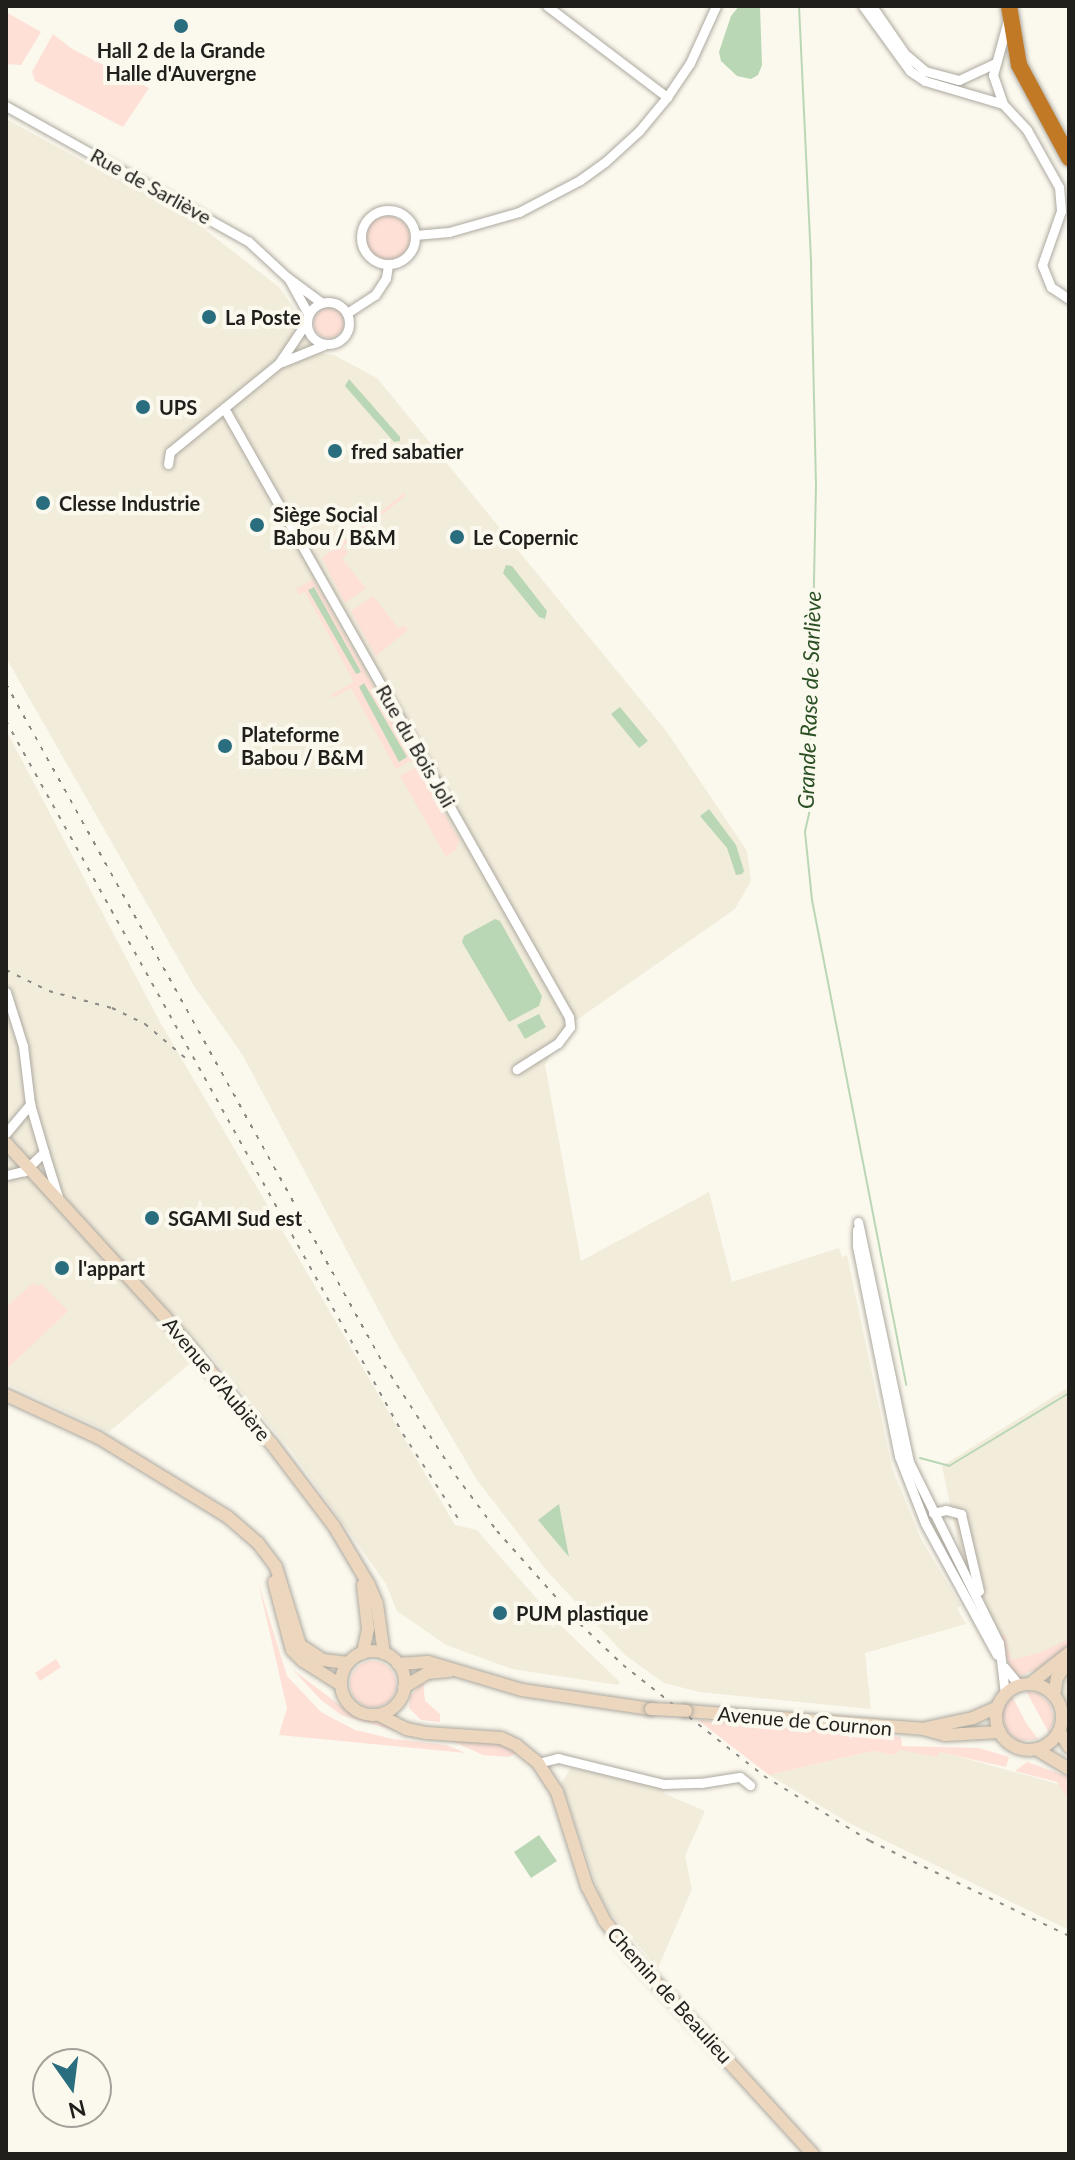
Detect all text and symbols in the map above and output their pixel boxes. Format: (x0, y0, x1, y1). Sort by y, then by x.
marker: Hall 2 de la Grande Halle d'Auvergne (172, 17, 190, 35)
place label: Hall 2 de la Grande Halle d'Auvergne (97, 38, 265, 85)
street label: Rue de Sarliève (86, 143, 216, 229)
place label: La Poste (225, 305, 301, 329)
marker: La Poste (200, 308, 218, 326)
place label: UPS (159, 395, 197, 419)
marker: UPS (134, 398, 152, 416)
place label: fred sabatier (351, 439, 464, 463)
marker: fred sabatier (326, 442, 344, 460)
place label: Clesse Industrie (59, 491, 200, 515)
marker: Clesse Industrie (34, 494, 52, 512)
place label: Siège Social Babou / B&M (273, 502, 396, 549)
marker: Siège Social Babou / B&M (248, 516, 266, 534)
place label: Le Copernic (473, 525, 578, 549)
marker: Le Copernic (448, 528, 466, 546)
water label: Grande Rase de Sarliève (792, 590, 826, 810)
street label: Rue du Bois Joli (371, 680, 461, 812)
place label: Plateforme Babou / B&M (241, 722, 364, 769)
marker: Plateforme Babou / B&M (216, 737, 234, 755)
place label: SGAMI Sud est (168, 1206, 302, 1230)
marker: SGAMI Sud est (143, 1209, 161, 1227)
place label: l'appart (78, 1256, 145, 1280)
marker: l'appart (53, 1259, 71, 1277)
street label: Avenue d'Aubière (158, 1312, 276, 1446)
place label: PUM plastique (516, 1601, 648, 1625)
marker: PUM plastique (491, 1604, 509, 1622)
street label: Avenue de Cournon (717, 1701, 893, 1741)
street label: Chemin de Beaulieu (602, 1922, 738, 2068)
north arrow (32, 2048, 112, 2128)
text: N (66, 2095, 89, 2125)

